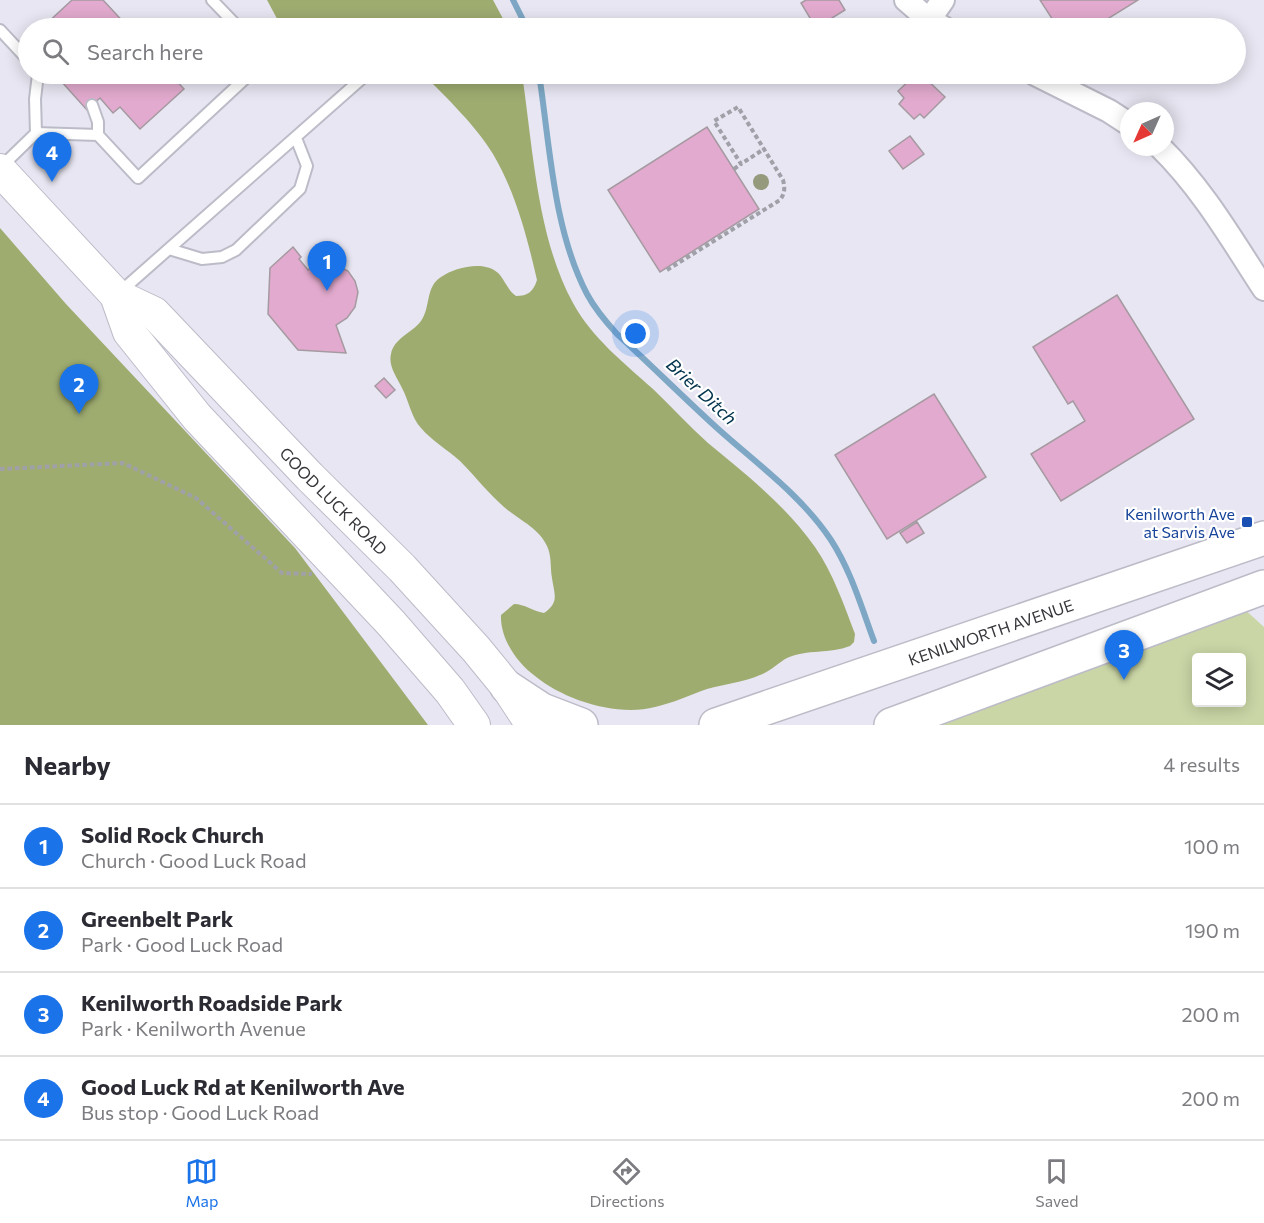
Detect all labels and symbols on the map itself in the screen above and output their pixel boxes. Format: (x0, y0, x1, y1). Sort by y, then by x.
north arrow (1120, 102, 1174, 156)
pin: 4 (32, 132, 72, 182)
pin: 1 (308, 242, 346, 291)
your location (621, 319, 650, 348)
water label: Brier Ditch (662, 353, 742, 429)
pin: 2 (60, 364, 98, 414)
street label: GOOD LUCK ROAD (277, 443, 392, 558)
place label: Kenilworth Ave at Sarvis Ave (1125, 504, 1235, 541)
marker: Kenilworth Ave at Sarvis Ave (1240, 515, 1254, 529)
street label: KENILWORTH AVENUE (905, 594, 1075, 668)
pin: 3 (1104, 630, 1144, 680)

